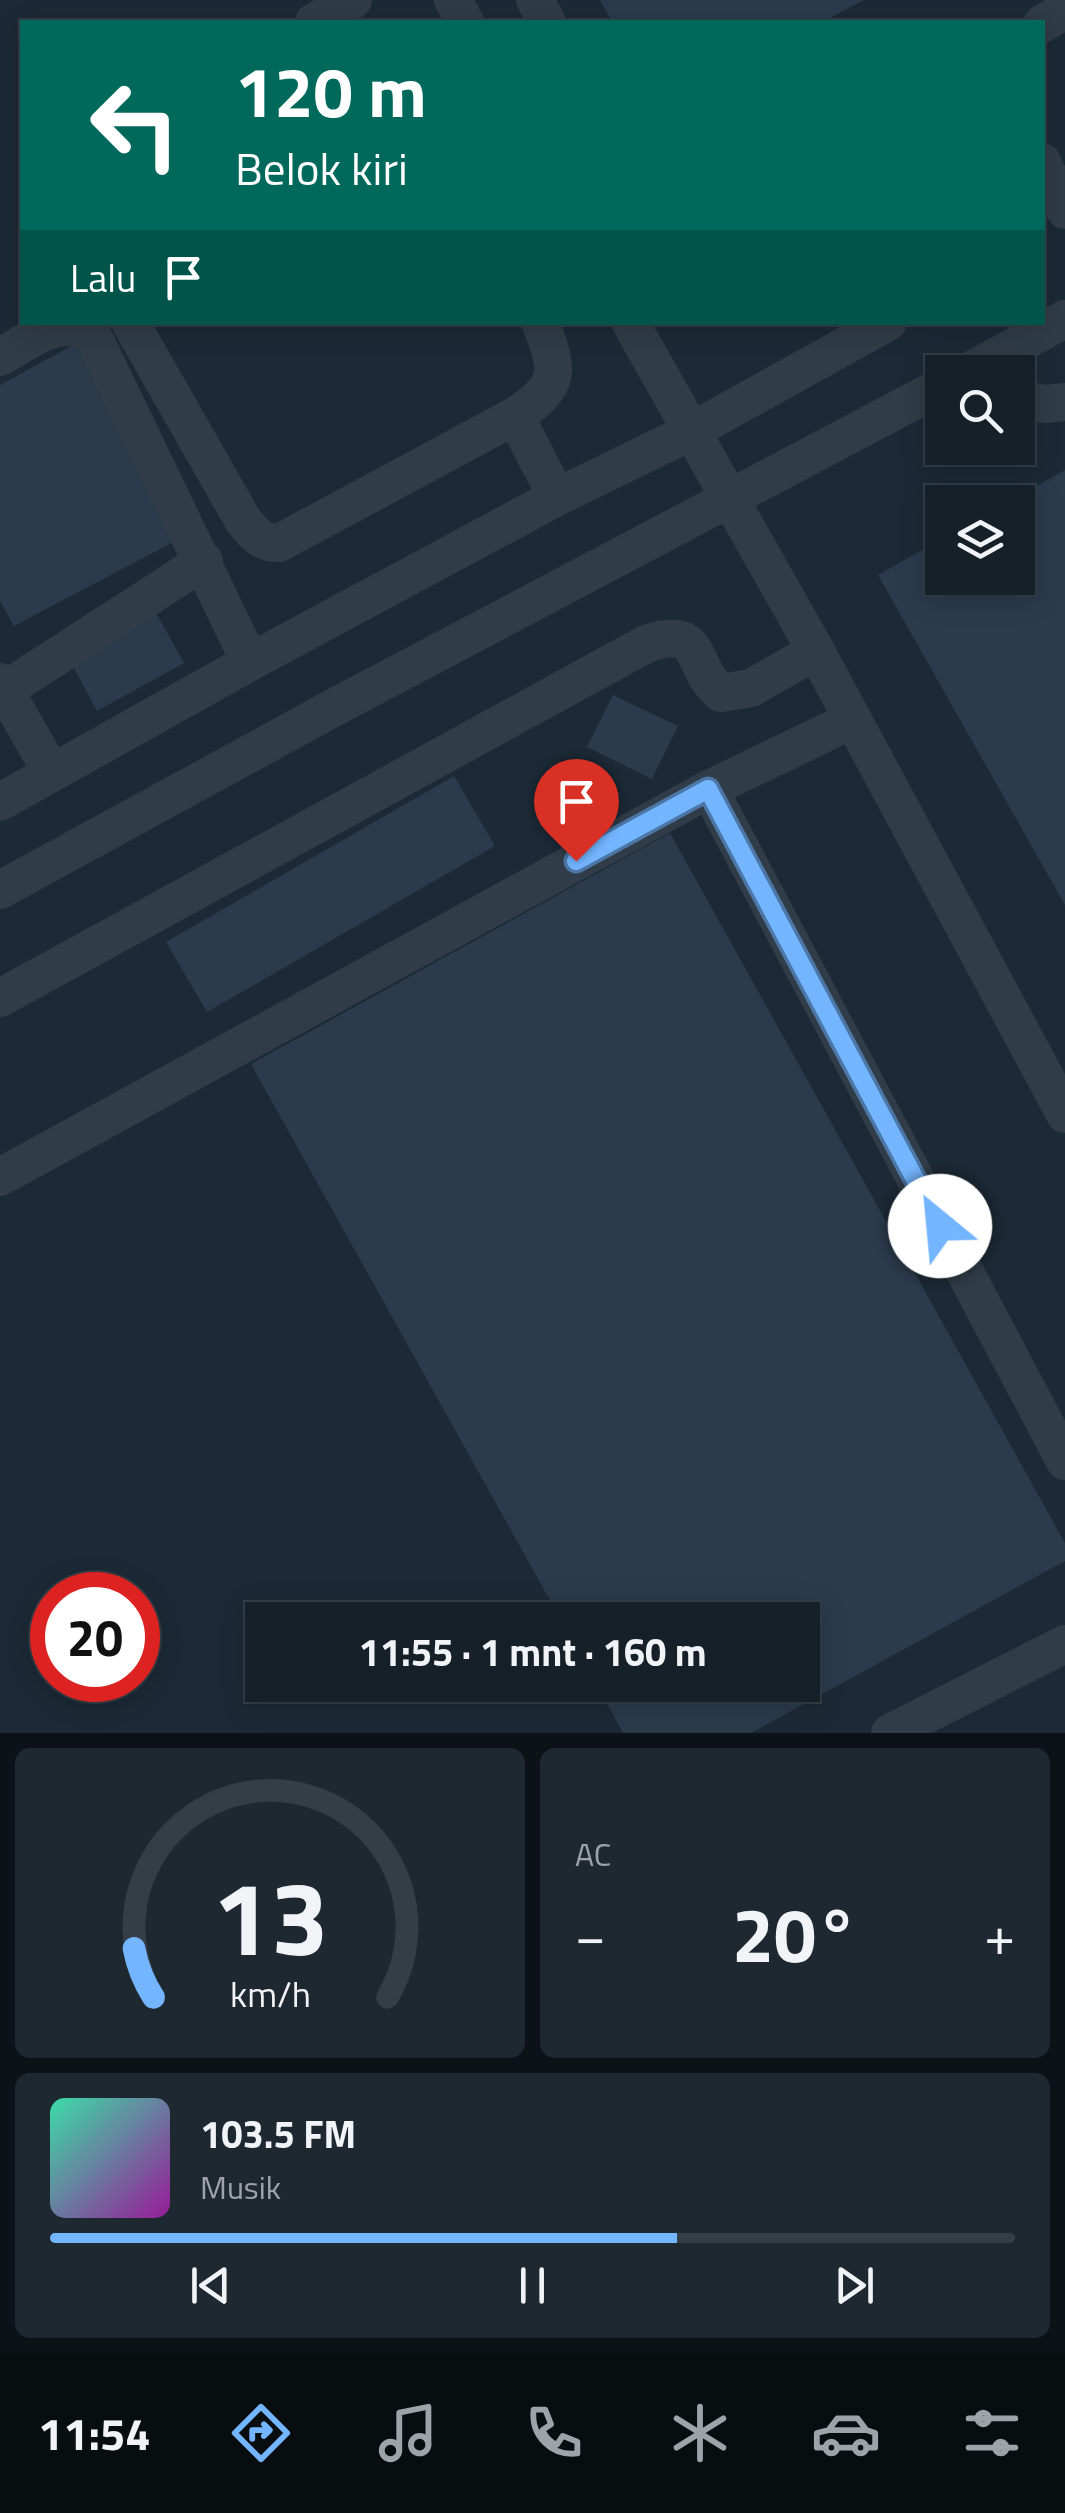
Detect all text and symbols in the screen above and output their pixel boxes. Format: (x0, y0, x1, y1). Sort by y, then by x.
text: 120 m (235, 38, 427, 144)
icon: left (70, 60, 200, 190)
text: Belok kiri (235, 134, 408, 202)
text: Lalu (70, 249, 136, 307)
icon: arrive (156, 250, 211, 305)
map controls (925, 355, 1035, 595)
button: search (925, 355, 1035, 465)
button: layers (925, 485, 1035, 595)
pin (534, 759, 619, 862)
icon: arrive (549, 774, 604, 829)
position arrow (888, 1174, 992, 1278)
speed limit sign: 20 (30, 1572, 160, 1702)
text: 11:55 · 1 mnt · 160 m (358, 1623, 707, 1681)
text: AC (575, 1830, 611, 1878)
text: 13 (212, 1837, 328, 1995)
text: 20° (732, 1877, 858, 1991)
text: − (575, 1893, 606, 1976)
text: + (984, 1893, 1015, 1976)
text: km/h (230, 1966, 310, 2021)
text: 103.5 FM (200, 2105, 356, 2163)
text: Musik (200, 2163, 281, 2211)
icon: previous (183, 2258, 238, 2313)
icon: pause (505, 2258, 560, 2313)
icon: next (827, 2258, 882, 2313)
icon: directions (226, 2398, 296, 2468)
icon: music (373, 2398, 443, 2468)
icon: phone (519, 2398, 589, 2468)
icon: climate (665, 2398, 735, 2468)
icon: car (811, 2398, 881, 2468)
icon: filters (957, 2398, 1027, 2468)
text: 11:54 (38, 2399, 150, 2467)

